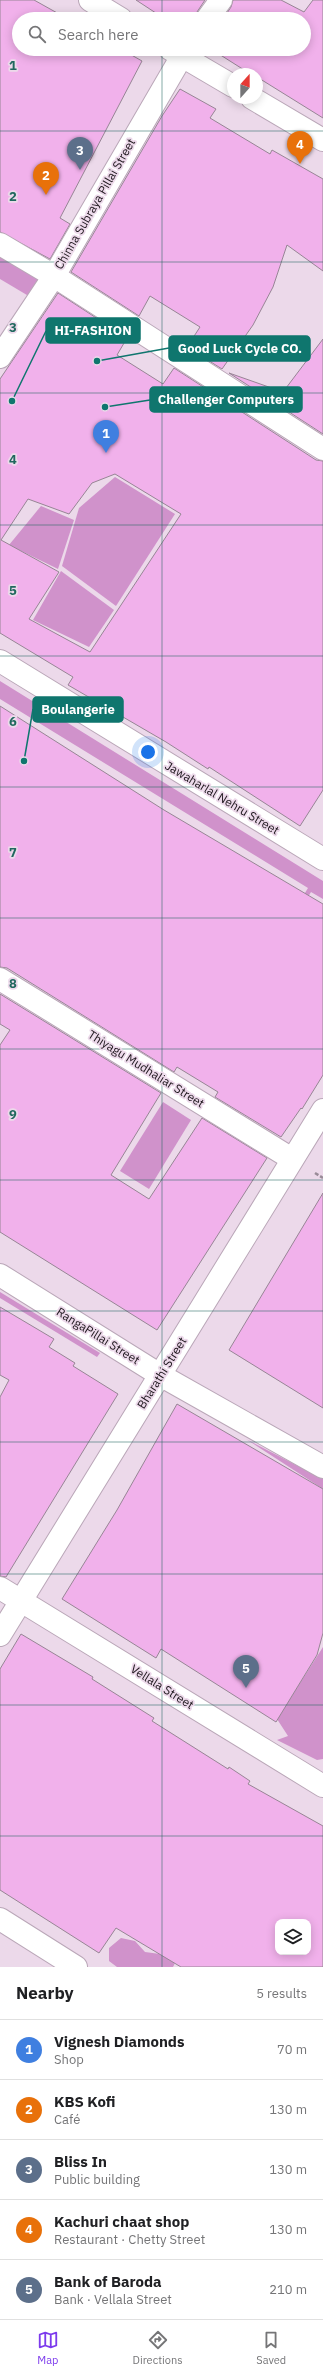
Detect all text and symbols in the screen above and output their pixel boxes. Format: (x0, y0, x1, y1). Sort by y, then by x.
search box (12, 12, 311, 56)
icon: search (26, 23, 48, 45)
text: Search here (58, 25, 138, 44)
text: 1 (9, 57, 17, 74)
north arrow (227, 68, 263, 104)
pin: 4 (287, 131, 313, 164)
street label: Chinna Subraya Pillai Street (51, 136, 138, 272)
pin: 3 (67, 137, 93, 170)
pin: 2 (33, 162, 59, 195)
text: 2 (9, 188, 17, 205)
callout: HI-FASHION (46, 318, 140, 343)
text: 3 (9, 319, 17, 336)
text: HI-FASHION (54, 322, 132, 339)
callout: Good Luck Cycle CO. (169, 336, 310, 361)
text: Good Luck Cycle CO. (178, 340, 302, 357)
callout: Challenger Computers (150, 387, 302, 412)
text: Challenger Computers (158, 391, 295, 408)
pin: 1 (93, 420, 119, 453)
text: 4 (9, 451, 17, 468)
text: 5 (9, 582, 17, 599)
callout: Boulangerie (33, 697, 123, 722)
text: Boulangerie (41, 701, 115, 718)
text: 6 (9, 713, 17, 730)
your location (138, 742, 158, 762)
street label: Jawaharlal Nehru Street (163, 758, 282, 838)
text: 7 (9, 844, 17, 861)
text: 8 (9, 975, 17, 992)
street label: Thiyagu Mudhaliar Street (85, 1027, 207, 1111)
text: 9 (9, 1106, 17, 1123)
street label: RangaPillai Street (54, 1304, 143, 1367)
street label: Bharathi Street (134, 1334, 190, 1411)
pin: 5 (233, 1655, 259, 1688)
street label: Vellala Street (128, 1661, 197, 1712)
map controls (275, 1919, 311, 1955)
button: layers (275, 1919, 311, 1955)
text: Nearby (16, 1982, 74, 2004)
text: 5 results (256, 1985, 307, 2002)
text: Vignesh Diamonds (54, 2032, 185, 2051)
text: 1 (25, 2041, 33, 2058)
text: 70 m (277, 2041, 307, 2058)
text: Shop (54, 2051, 84, 2068)
text: KBS Kofi (54, 2092, 116, 2111)
text: 2 (25, 2101, 33, 2118)
text: 130 m (269, 2101, 307, 2118)
text: Café (54, 2111, 80, 2128)
text: Bliss In (54, 2152, 107, 2171)
text: 3 (25, 2161, 33, 2178)
text: 130 m (269, 2161, 307, 2178)
text: Public building (54, 2171, 140, 2188)
text: Kachuri chaat shop (54, 2212, 189, 2231)
text: 4 (25, 2221, 33, 2238)
text: 130 m (269, 2221, 307, 2238)
text: Restaurant · Chetty Street (54, 2231, 205, 2248)
text: Bank of Baroda (54, 2272, 162, 2291)
text: 5 (25, 2281, 33, 2298)
text: 210 m (269, 2281, 307, 2298)
text: Bank · Vellala Street (54, 2291, 172, 2308)
tab: Map (37, 2329, 59, 2367)
tab: Directions (133, 2329, 183, 2367)
tab: Saved (256, 2329, 286, 2367)

